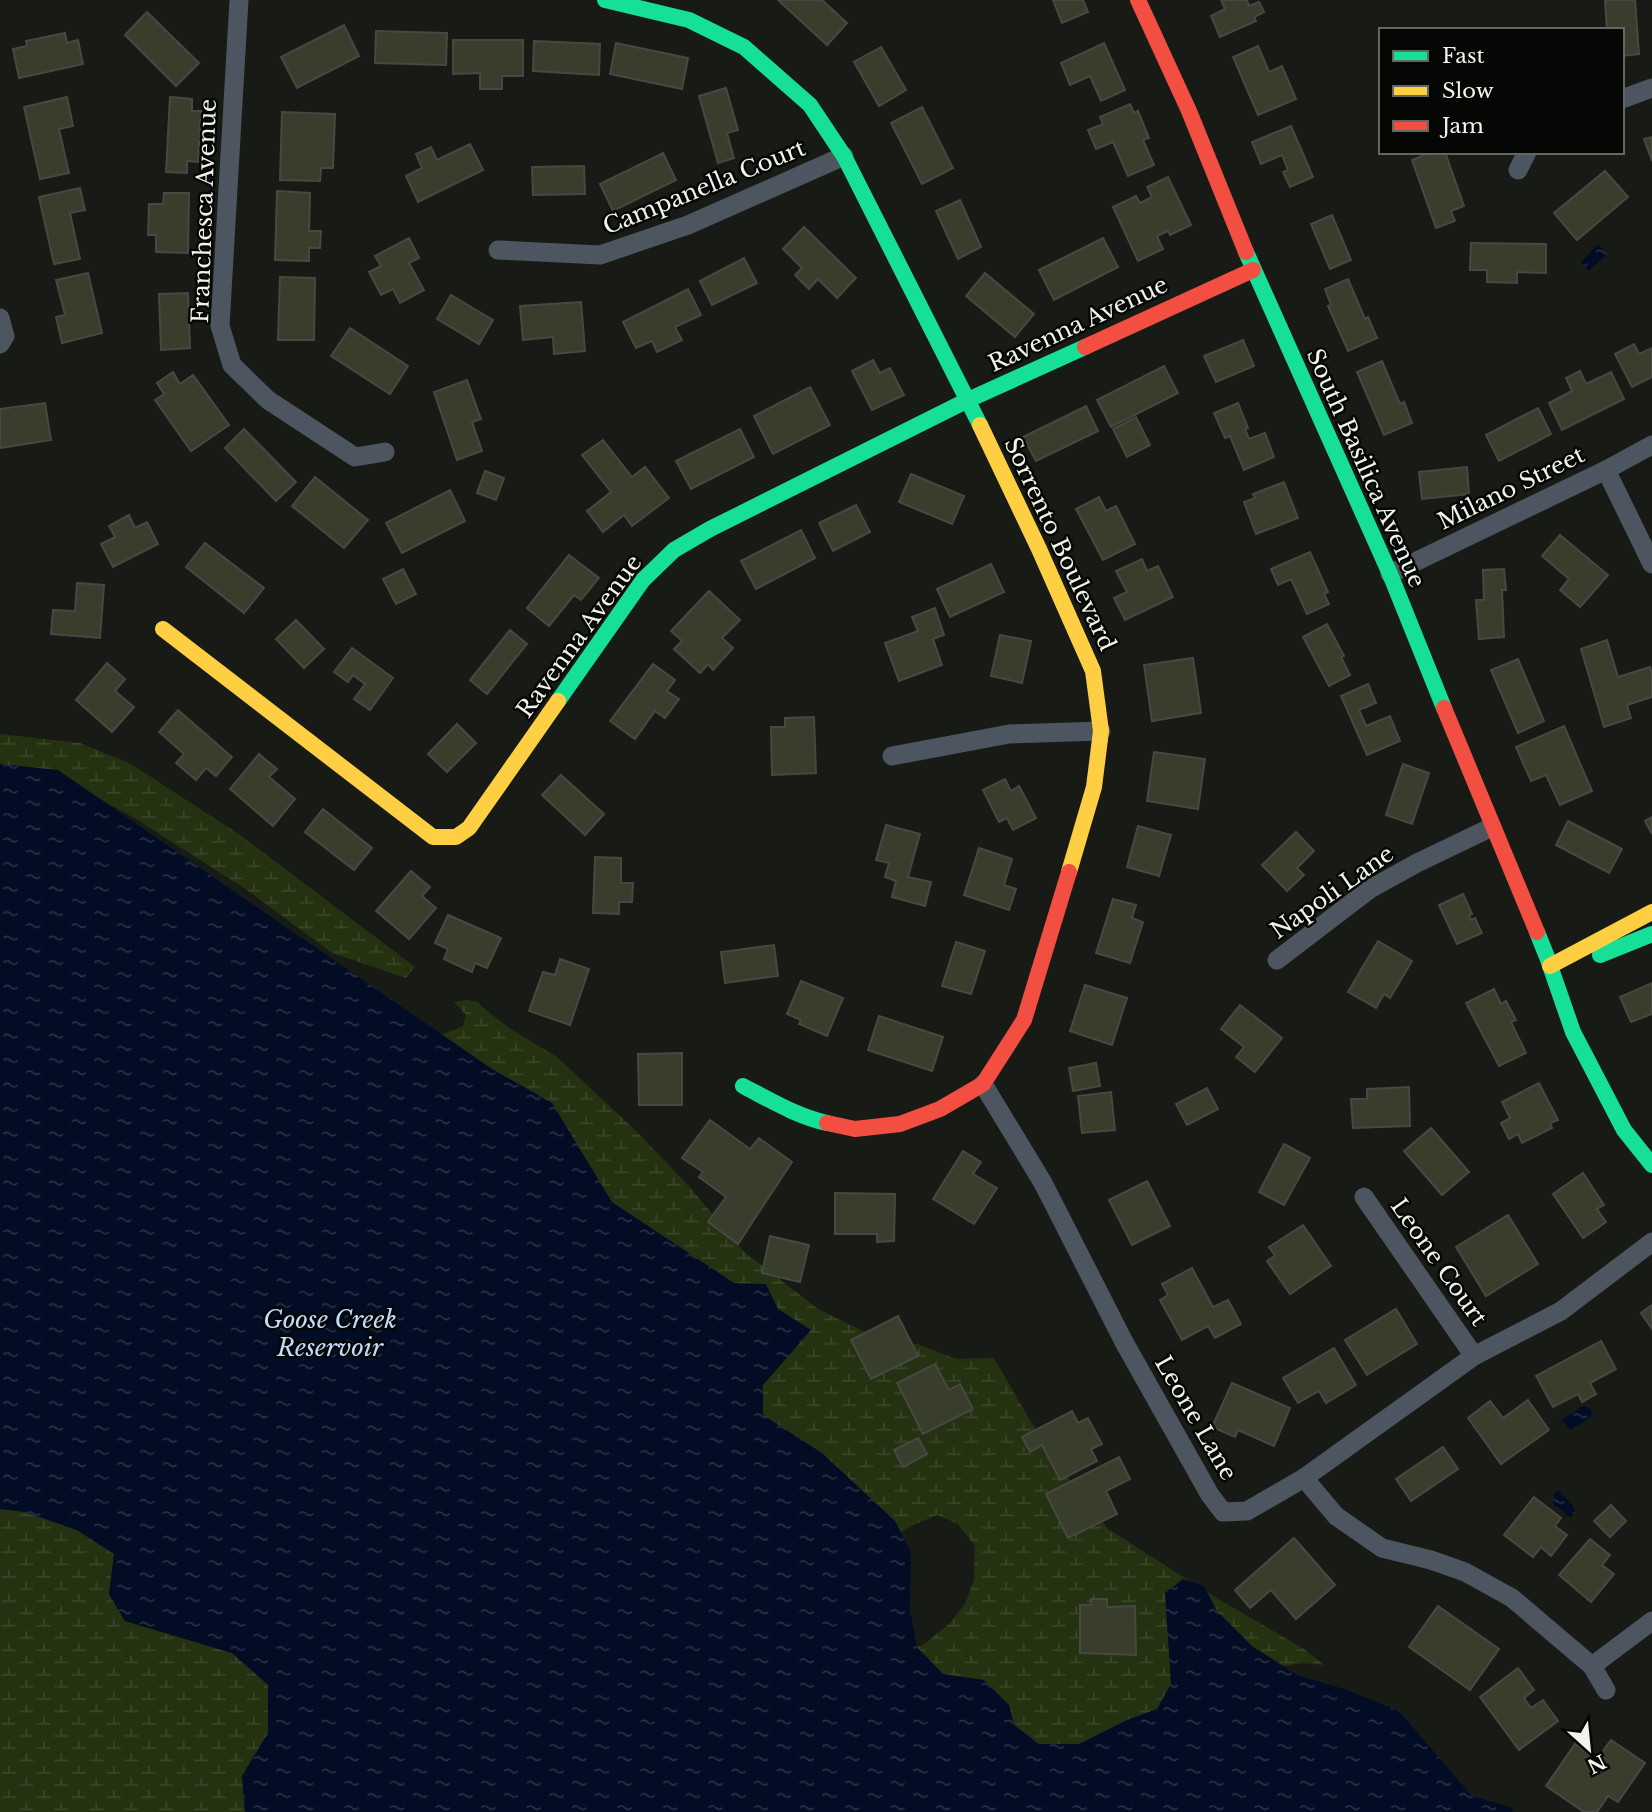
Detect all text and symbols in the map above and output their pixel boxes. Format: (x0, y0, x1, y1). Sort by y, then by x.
legend (1379, 28, 1624, 154)
text: Fast (1442, 43, 1484, 69)
text: Slow (1442, 78, 1494, 104)
street label: Franchesca Avenue (186, 98, 222, 324)
text: Jam (1439, 113, 1484, 139)
street label: Campanella Court (599, 133, 810, 240)
street label: Ravenna Avenue (984, 270, 1172, 378)
street label: South Basilica Avenue (1301, 344, 1431, 592)
street label: Sorrento Boulevard (998, 433, 1122, 655)
street label: Milano Street (1433, 440, 1589, 536)
street label: Ravenna Avenue (510, 549, 648, 723)
street label: Napoli Lane (1265, 839, 1399, 945)
street label: Leone Court (1385, 1193, 1493, 1331)
water label: Goose Creek Reservoir (263, 1305, 397, 1362)
street label: Leone Lane (1149, 1351, 1243, 1485)
north arrow (1554, 1714, 1624, 1784)
text: N (1583, 1749, 1610, 1778)

